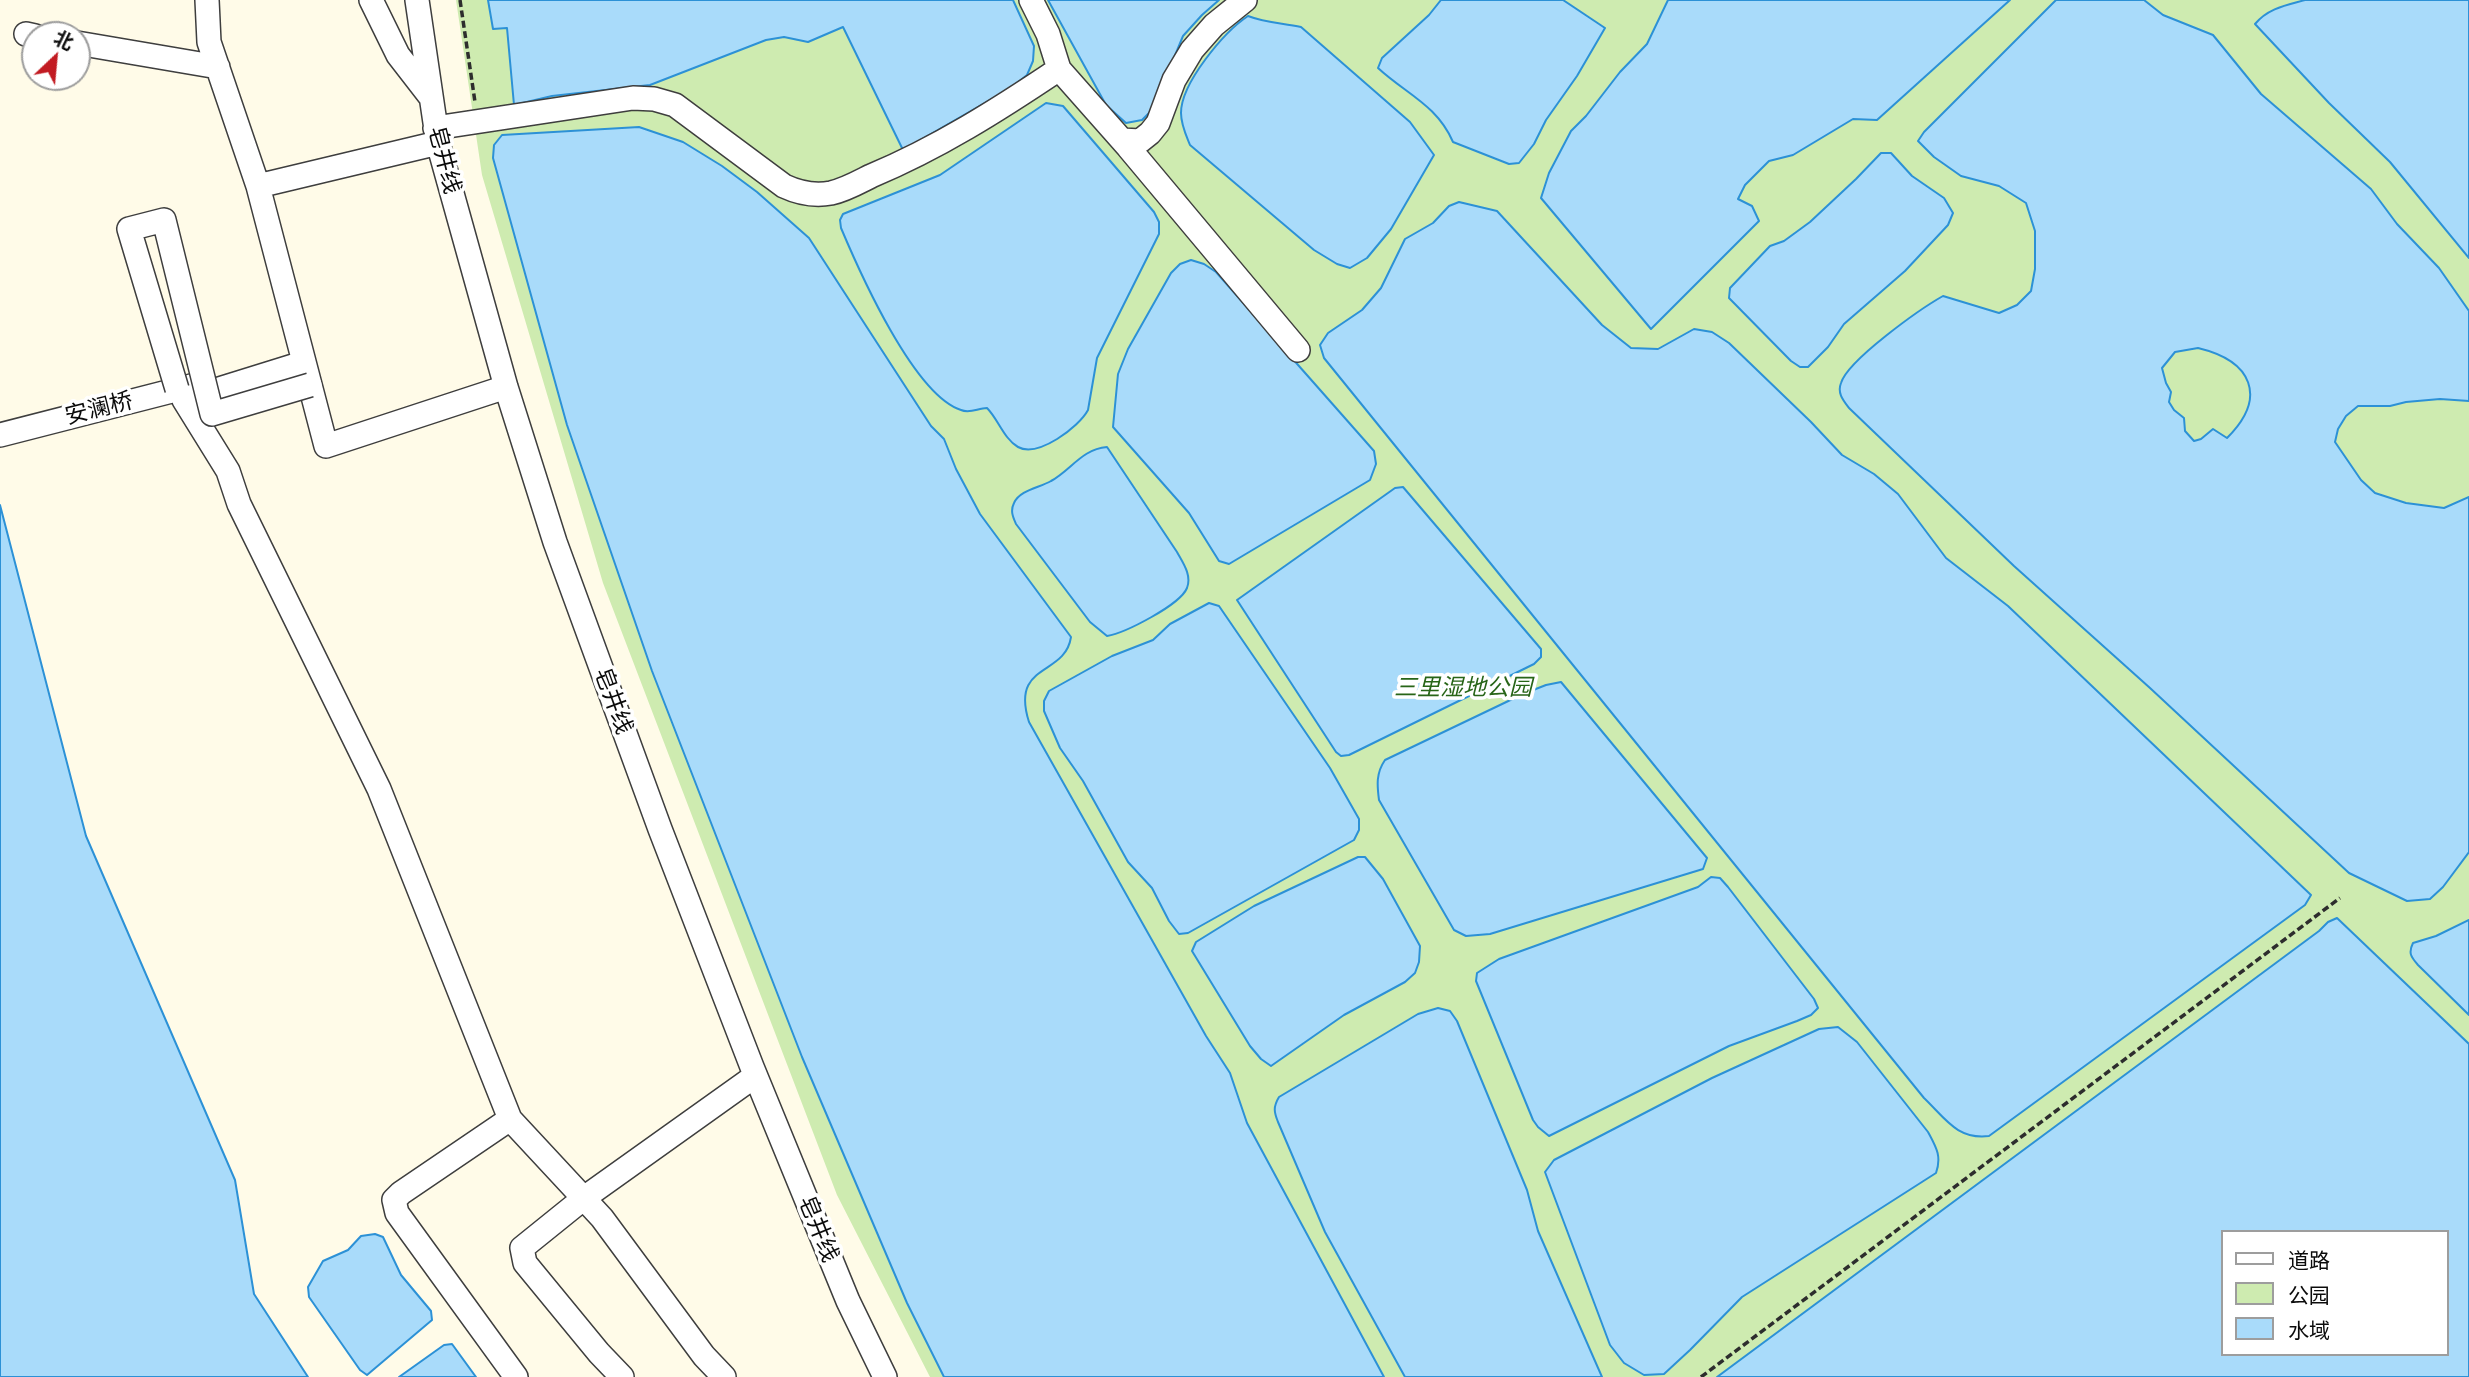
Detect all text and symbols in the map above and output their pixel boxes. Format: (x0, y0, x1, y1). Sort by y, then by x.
north arrow (21, 21, 91, 91)
text: 北 (50, 22, 79, 56)
street label: 皂井线 (422, 123, 466, 197)
street label: 安澜桥 (62, 387, 136, 431)
street label: 皂井线 (588, 664, 638, 738)
park label: 三里湿地公园 (1394, 674, 1532, 702)
street label: 皂井线 (792, 1192, 844, 1266)
legend (2220, 1230, 2448, 1356)
text: 道路 (2288, 1243, 2330, 1274)
text: 公园 (2288, 1278, 2330, 1309)
text: 水域 (2288, 1313, 2330, 1344)

